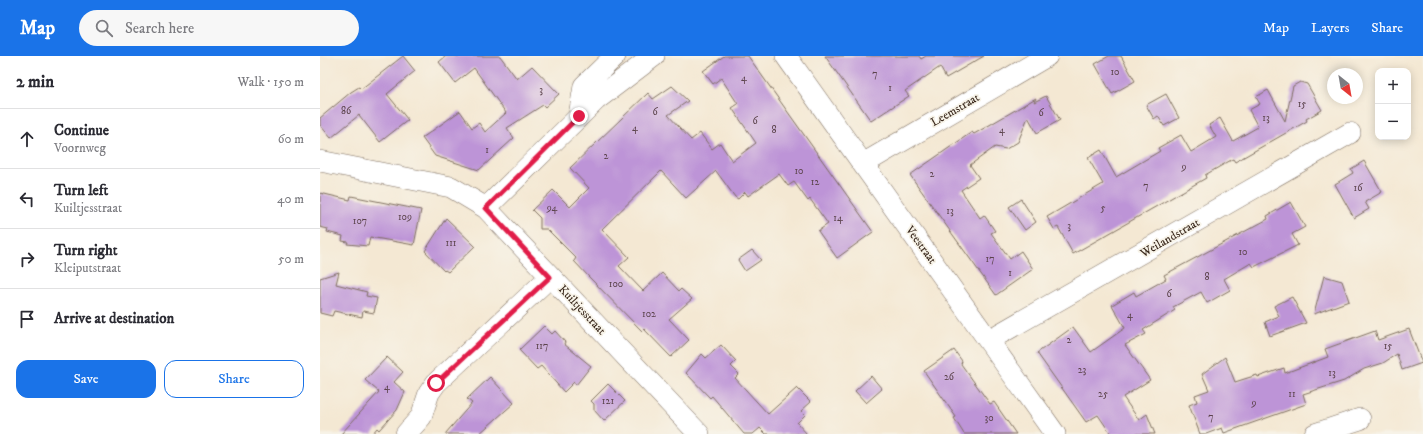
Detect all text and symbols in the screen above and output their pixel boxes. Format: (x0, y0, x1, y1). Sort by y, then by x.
search box (79, 10, 359, 46)
text: Map (20, 17, 55, 40)
icon: search (93, 17, 115, 39)
text: Search here (125, 19, 194, 38)
text: Map (1263, 19, 1289, 37)
text: Layers (1311, 19, 1349, 37)
text: Share (1371, 19, 1403, 37)
house number: 10 (1110, 66, 1120, 78)
house number: 7 (872, 68, 878, 80)
north arrow (1327, 68, 1363, 104)
map controls (1375, 68, 1411, 140)
button: + (1375, 68, 1411, 104)
text: 2 min (16, 71, 54, 93)
house number: 4 (741, 72, 747, 84)
text: Walk · 150 m (238, 74, 304, 90)
house number: 1 (888, 82, 892, 94)
house number: 3 (539, 84, 543, 96)
street label: Leemstraat (928, 90, 982, 130)
house number: 15 (1298, 98, 1306, 110)
button: − (1375, 104, 1411, 140)
house number: 86 (341, 105, 352, 117)
house number: 6 (652, 106, 658, 118)
route end (570, 107, 588, 125)
house number: 6 (1038, 107, 1044, 119)
house number: 13 (1262, 112, 1270, 124)
house number: 6 (752, 115, 758, 127)
text: Continue (54, 121, 109, 140)
house number: 4 (632, 122, 638, 134)
house number: 8 (771, 124, 777, 136)
house number: 4 (999, 124, 1005, 136)
icon: ahead (16, 128, 38, 150)
text: 60 m (278, 131, 304, 147)
text: Voornweg (54, 140, 106, 156)
house number: 1 (485, 144, 489, 156)
house number: 2 (604, 150, 609, 162)
house number: 9 (1181, 161, 1187, 173)
house number: 10 (794, 165, 804, 177)
house number: 2 (930, 168, 935, 180)
house number: 12 (811, 176, 819, 188)
house number: 7 (1143, 180, 1149, 192)
text: Turn left (54, 181, 108, 200)
house number: 16 (1354, 182, 1363, 194)
icon: left (16, 188, 38, 210)
text: 40 m (277, 191, 304, 207)
text: Kuiltjesstraat (54, 200, 122, 216)
house number: 94 (546, 202, 558, 214)
house number: 5 (1101, 202, 1106, 214)
house number: 13 (946, 205, 954, 217)
house number: 109 (398, 211, 412, 223)
house number: 14 (833, 212, 843, 224)
house number: 107 (353, 215, 367, 227)
street label: Weilandstraat (1137, 215, 1202, 261)
house number: 3 (1067, 220, 1071, 232)
street label: Veestraat (902, 222, 940, 267)
house number: 111 (445, 237, 457, 249)
text: Turn right (54, 241, 117, 260)
house number: 10 (1238, 246, 1248, 258)
icon: right (16, 248, 38, 270)
text: 50 m (278, 251, 304, 267)
house number: 17 (986, 253, 994, 265)
text: Kleiputstraat (54, 260, 121, 276)
house number: 1 (1008, 267, 1012, 279)
house number: 8 (1204, 271, 1210, 283)
house number: 100 (609, 278, 623, 290)
street label: Kuiltjesstraat (555, 282, 609, 338)
house number: 6 (1166, 288, 1172, 300)
icon: arrive (16, 308, 38, 330)
house number: 102 (642, 308, 656, 320)
text: Arrive at destination (54, 309, 174, 328)
house number: 4 (1127, 309, 1133, 321)
house number: 2 (1067, 334, 1072, 346)
house number: 117 (536, 340, 548, 352)
house number: 15 (1384, 340, 1392, 352)
button: Save (16, 360, 156, 398)
button: Share (164, 360, 304, 398)
house number: 23 (1078, 364, 1087, 376)
house number: 13 (1328, 367, 1336, 379)
house number: 26 (944, 371, 955, 383)
route start (427, 374, 445, 392)
house number: 4 (384, 381, 390, 393)
house number: 25 (1098, 388, 1108, 400)
house number: 11 (1288, 388, 1296, 400)
house number: 121 (602, 395, 614, 407)
house number: 9 (1251, 397, 1257, 409)
house number: 7 (1208, 411, 1214, 423)
house number: 30 (984, 412, 994, 424)

